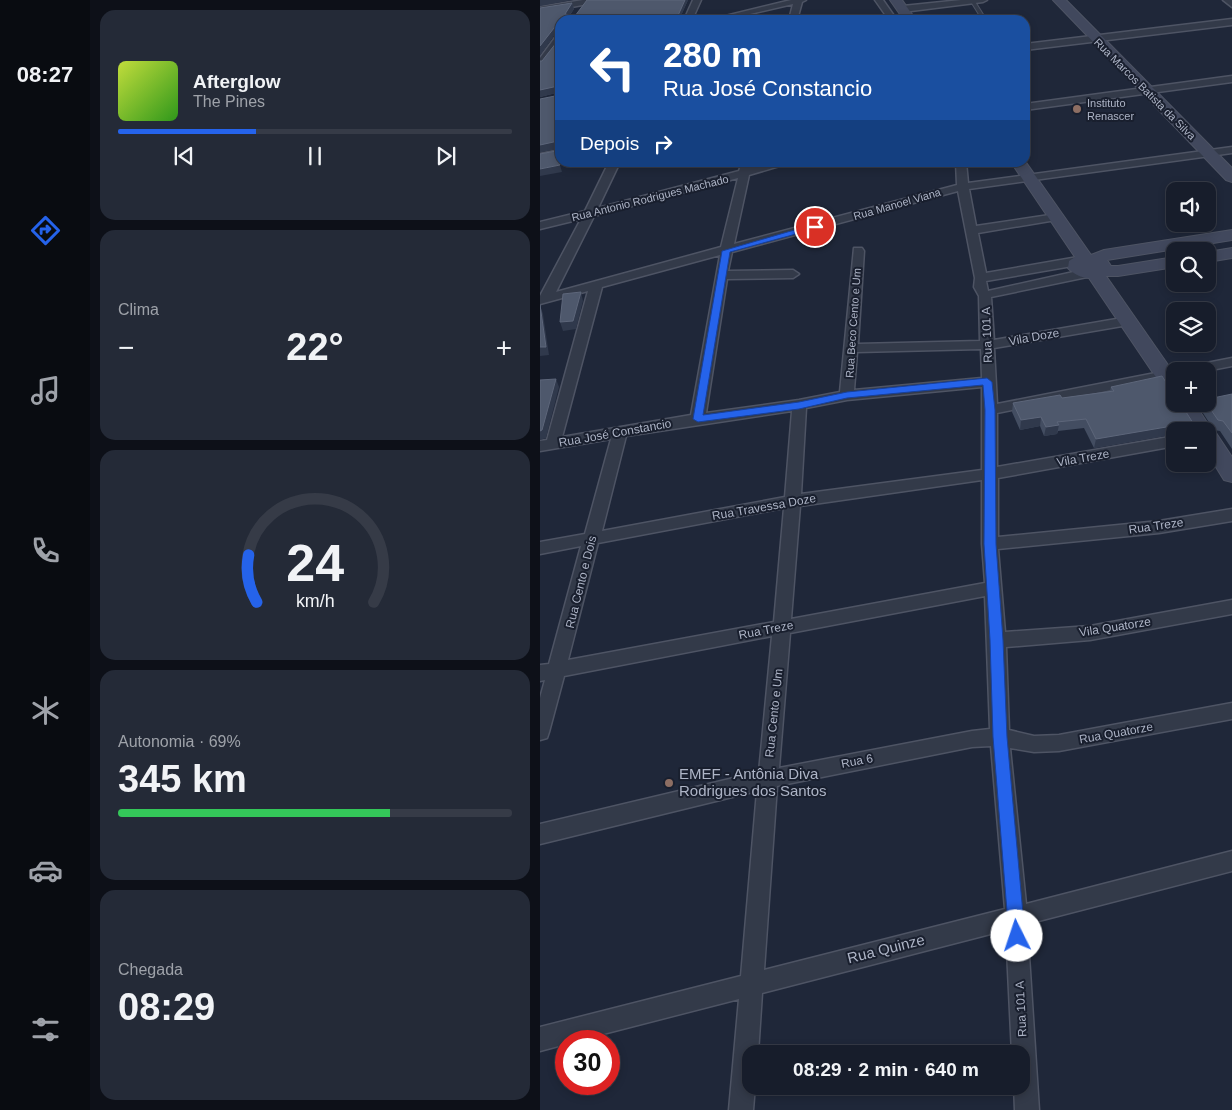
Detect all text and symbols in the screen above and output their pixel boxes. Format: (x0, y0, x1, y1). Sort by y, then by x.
icon: left (580, 35, 645, 100)
text: 280 m (663, 35, 762, 74)
street label: Rua Marcos Batista da Silva (1092, 36, 1199, 143)
text: 08:27 (17, 62, 73, 87)
text: Afterglow (193, 71, 281, 92)
text: Rua José Constancio (663, 76, 872, 101)
text: The Pines (193, 93, 265, 110)
place label: Instituto Renascer (1087, 97, 1134, 122)
marker: Instituto Renascer (1071, 103, 1083, 115)
icon: right (649, 130, 677, 158)
text: Depois (580, 133, 639, 154)
icon: previous (170, 142, 198, 170)
icon: pause (301, 142, 329, 170)
icon: next (432, 142, 460, 170)
street label: Rua Antonio Rodrigues Machado (570, 173, 730, 223)
map controls (1166, 182, 1216, 472)
button: sound (1166, 182, 1216, 232)
street label: Rua Manoel Viana (852, 186, 943, 222)
pin (794, 206, 836, 248)
icon: directions (28, 213, 63, 248)
icon: arrive (801, 213, 829, 241)
button: search (1166, 242, 1216, 292)
street label: Rua Beco Cento e Um (843, 268, 863, 378)
text: Clima (118, 301, 159, 318)
button: layers (1166, 302, 1216, 352)
street label: Rua 101 A (979, 307, 995, 363)
text: 22° (286, 326, 344, 368)
street label: Vila Doze (1008, 326, 1061, 348)
text: − (118, 332, 134, 363)
text: + (496, 332, 512, 363)
button: + (1166, 362, 1216, 412)
icon: music (28, 373, 63, 408)
street label: Rua José Constancio (558, 416, 673, 450)
button: − (1166, 422, 1216, 472)
street label: Vila Treze (1056, 446, 1111, 470)
street label: Rua Travessa Doze (711, 491, 817, 523)
street label: Rua Treze (1128, 515, 1185, 537)
icon: phone (28, 533, 63, 568)
text: 24 (286, 534, 344, 592)
street label: Rua Cento e Dois (563, 534, 599, 630)
text: km/h (296, 591, 334, 611)
street label: Vila Quatorze (1078, 614, 1152, 640)
street label: Rua Treze (737, 618, 795, 642)
street label: Rua Cento e Um (762, 668, 786, 758)
icon: climate (28, 693, 63, 728)
street label: Rua Quatorze (1078, 720, 1154, 746)
text: Autonomia · 69% (118, 733, 241, 750)
street label: Rua 6 (840, 751, 874, 771)
text: 345 km (118, 758, 247, 800)
place label: EMEF - Antônia Diva Rodrigues dos Santos (679, 765, 827, 799)
marker: EMEF - Antônia Diva Rodrigues dos Santos (663, 777, 675, 789)
icon: car (28, 853, 63, 888)
position arrow (990, 909, 1042, 961)
street label: Rua Quinze (845, 931, 926, 966)
text: Chegada (118, 961, 183, 978)
street label: Rua 101 A (1013, 981, 1029, 1037)
text: 08:29 (118, 986, 215, 1028)
icon: filters (28, 1012, 63, 1047)
speed limit sign: 30 (555, 1030, 620, 1095)
text: 08:29 · 2 min · 640 m (793, 1059, 979, 1080)

